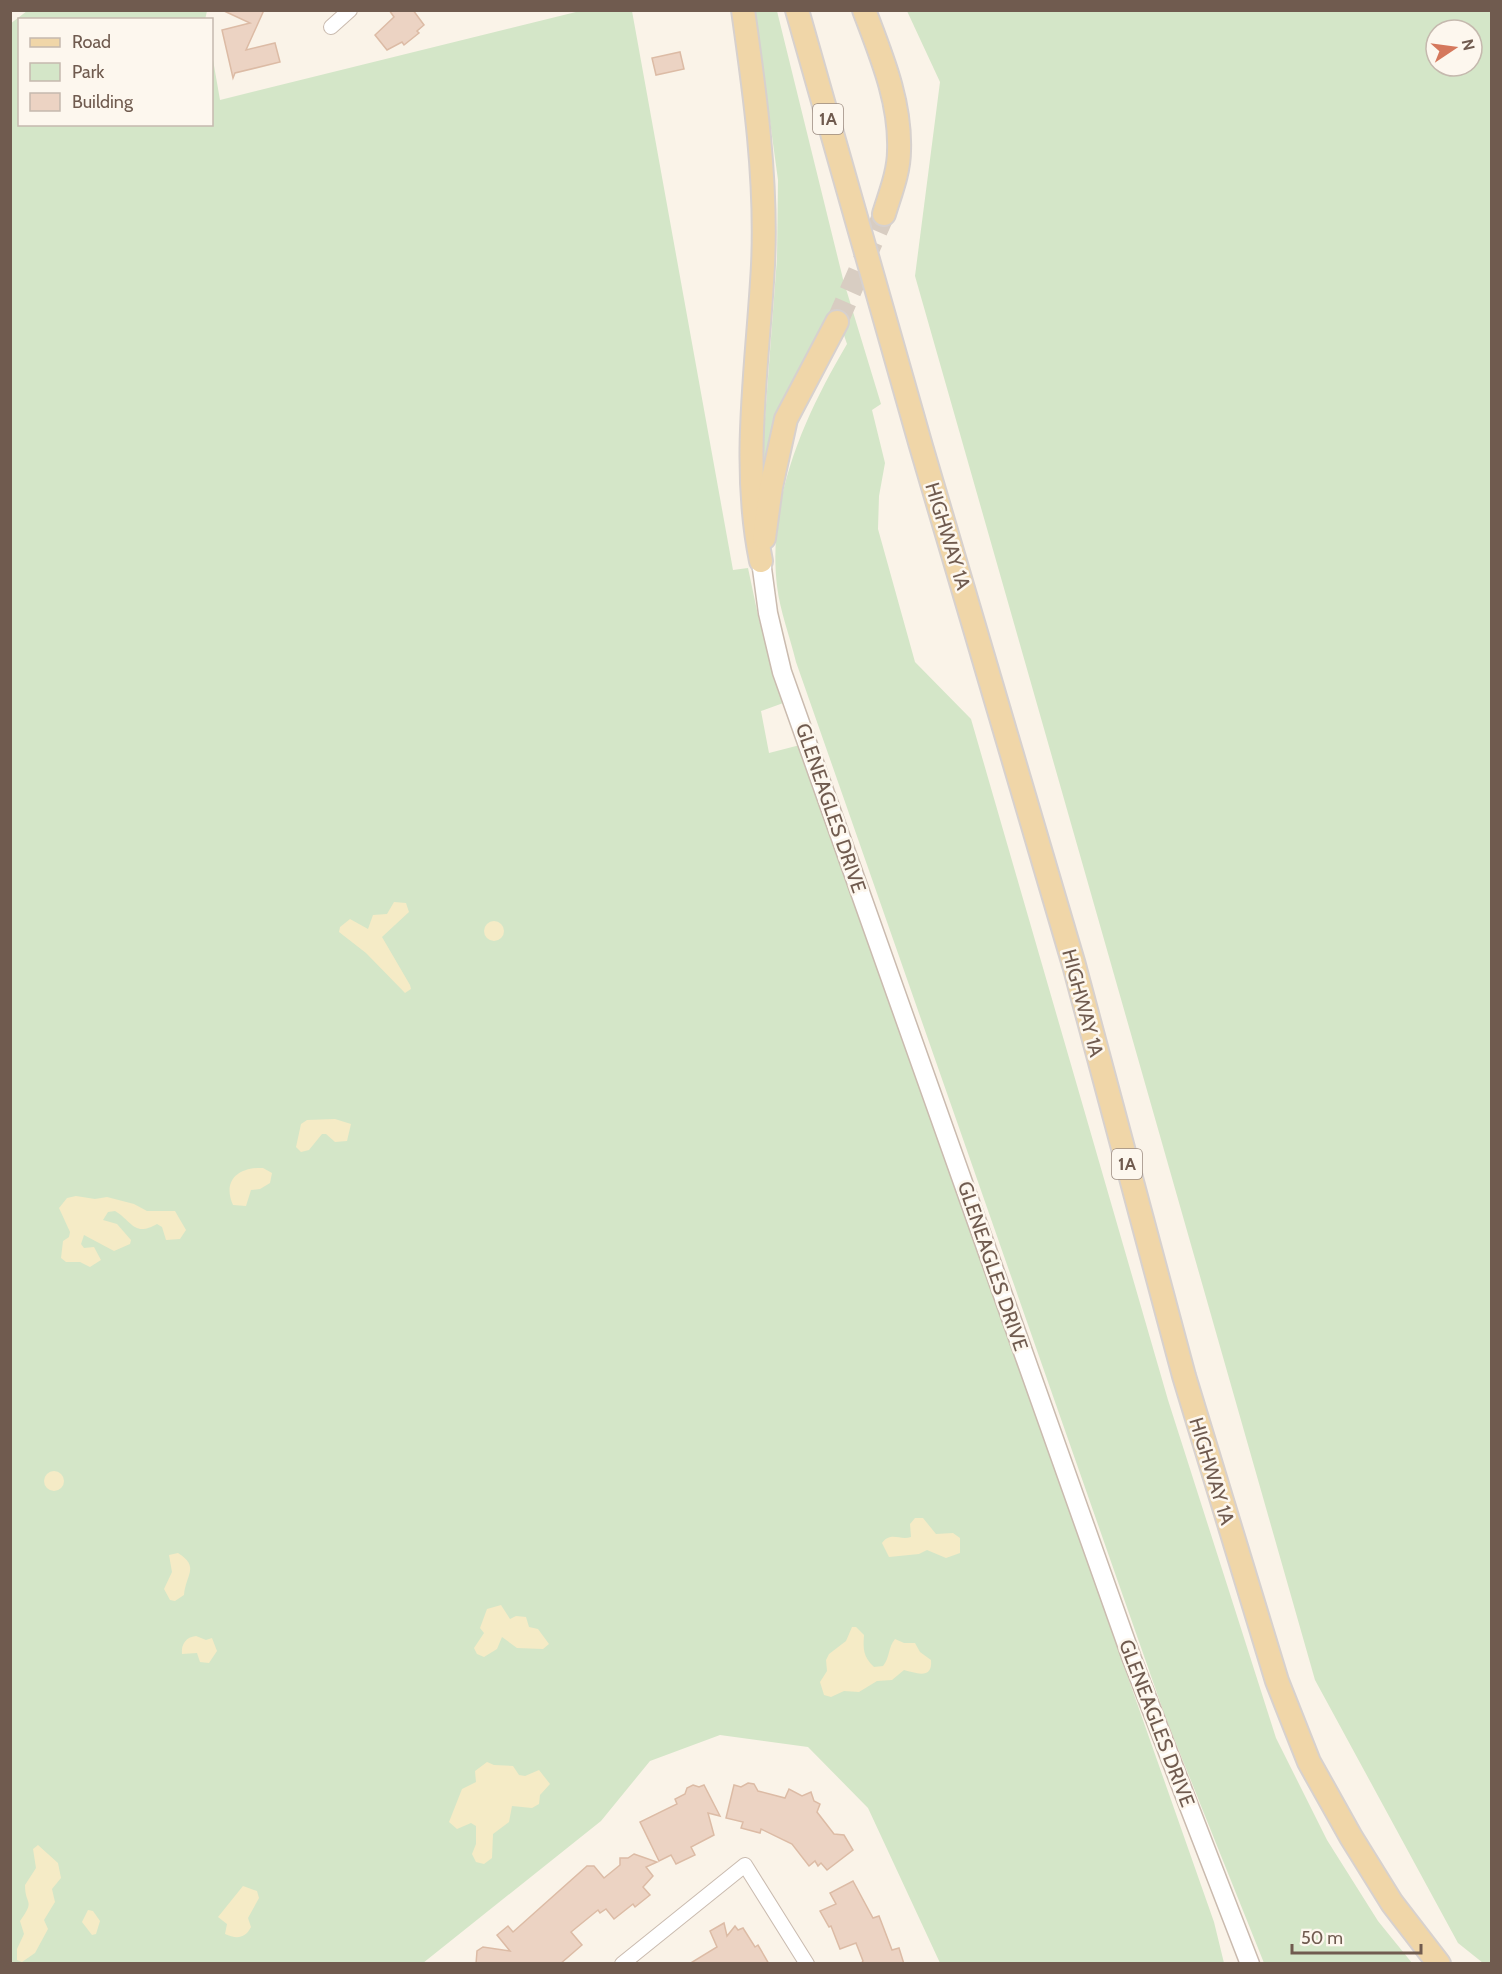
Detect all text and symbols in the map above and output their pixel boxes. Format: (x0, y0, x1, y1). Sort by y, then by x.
legend (18, 18, 213, 126)
north arrow (1424, 18, 1484, 78)
text: Road (72, 31, 111, 53)
text: N (1458, 37, 1479, 52)
text: Park (72, 61, 105, 83)
text: Building (72, 91, 134, 113)
road number: 1A (813, 104, 843, 134)
street label: HIGHWAY 1A (920, 480, 976, 593)
street label: GLENEAGLES DRIVE (791, 720, 871, 896)
street label: HIGHWAY 1A (1057, 946, 1109, 1060)
road number: 1A (1112, 1149, 1142, 1179)
street label: GLENEAGLES DRIVE (953, 1178, 1033, 1354)
street label: HIGHWAY 1A (1184, 1415, 1240, 1528)
street label: GLENEAGLES DRIVE (1114, 1636, 1200, 1810)
scale bar (1292, 1917, 1421, 1955)
text: 50 m (1301, 1927, 1343, 1949)

